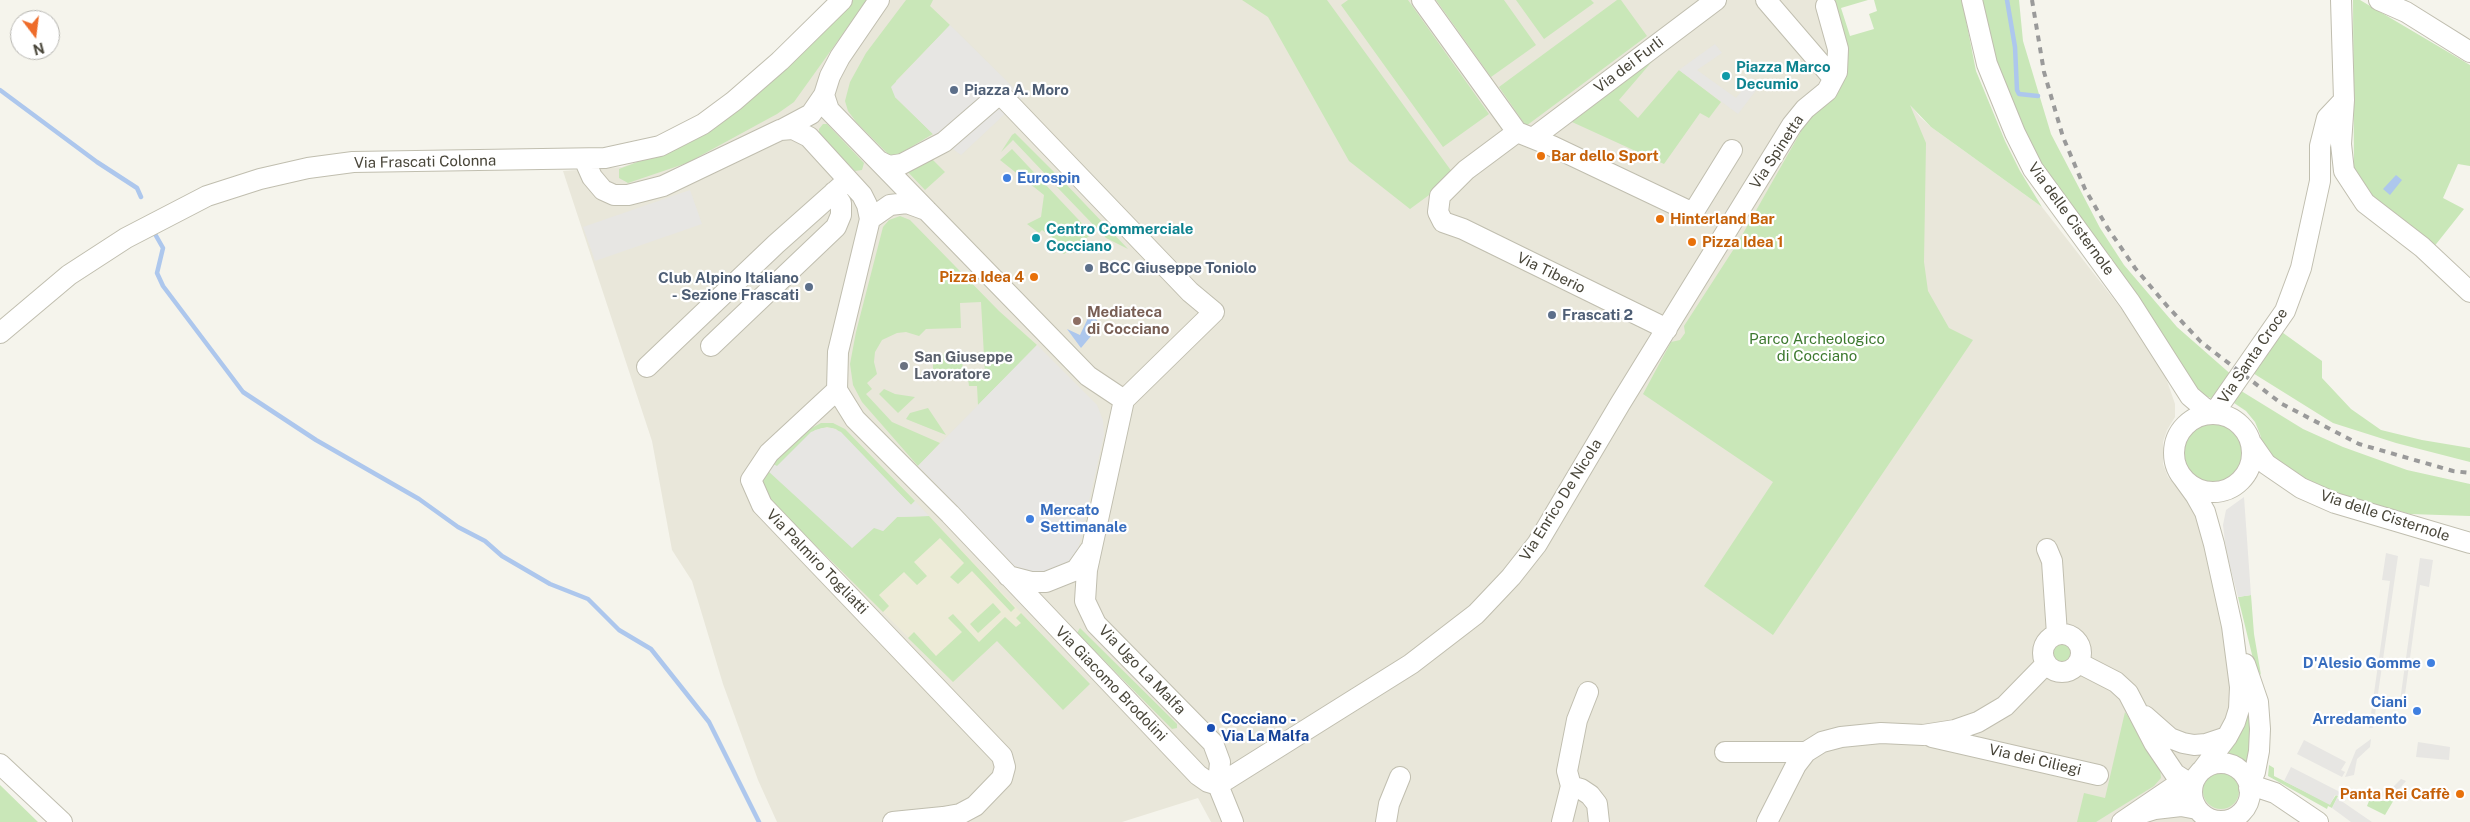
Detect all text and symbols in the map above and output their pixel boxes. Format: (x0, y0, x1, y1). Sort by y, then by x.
north arrow (10, 10, 60, 60)
street label: Via dei Furli (1591, 33, 1667, 97)
text: N (31, 39, 46, 58)
place label: Piazza Marco Decumio (1736, 58, 1831, 93)
marker: Piazza Marco Decumio (1720, 70, 1732, 82)
place label: Piazza A. Moro (964, 81, 1069, 99)
marker: Piazza A. Moro (948, 84, 960, 96)
street label: Via Spinetta (1746, 112, 1808, 192)
place label: Bar dello Sport (1551, 147, 1659, 165)
marker: Bar dello Sport (1535, 150, 1547, 162)
street label: Via Frascati Colonna (354, 152, 496, 172)
street label: Via delle Cisternole (2024, 159, 2118, 279)
place label: Eurospin (1017, 169, 1080, 187)
marker: Eurospin (1001, 172, 1013, 184)
place label: Hinterland Bar (1670, 210, 1775, 228)
marker: Hinterland Bar (1654, 213, 1666, 225)
place label: Centro Commerciale Cocciano (1046, 220, 1193, 255)
marker: Centro Commerciale Cocciano (1030, 232, 1042, 244)
place label: Pizza Idea 1 (1702, 233, 1783, 251)
marker: Pizza Idea 1 (1686, 236, 1698, 248)
street label: Via Tiberio (1514, 249, 1588, 297)
place label: BCC Giuseppe Toniolo (1099, 259, 1257, 277)
marker: BCC Giuseppe Toniolo (1083, 262, 1095, 274)
place label: Pizza Idea 4 (939, 268, 1024, 286)
place label: Club Alpino Italiano - Sezione Frascati (658, 269, 799, 304)
marker: Pizza Idea 4 (1028, 271, 1040, 283)
marker: Club Alpino Italiano - Sezione Frascati (803, 281, 815, 293)
place label: Mediateca di Cocciano (1087, 303, 1169, 338)
street label: Via Santa Croce (2214, 305, 2292, 407)
place label: Frascati 2 (1562, 306, 1633, 324)
marker: Frascati 2 (1546, 309, 1558, 321)
marker: Mediateca di Cocciano (1071, 315, 1083, 327)
park label: Parco Archeologico di Cocciano (1749, 330, 1885, 365)
place label: San Giuseppe Lavoratore (914, 348, 1013, 383)
marker: San Giuseppe Lavoratore (898, 360, 910, 372)
street label: Via Enrico De Nicola (1516, 436, 1606, 564)
street label: Via delle Cisternole (2318, 487, 2452, 545)
place label: Mercato Settimanale (1040, 501, 1127, 536)
street label: Via Palmiro Togliatti (762, 506, 872, 618)
marker: Mercato Settimanale (1024, 513, 1036, 525)
street label: Via Ugo La Malfa (1095, 621, 1189, 719)
street label: Via Giacomo Brodolini (1051, 623, 1171, 745)
place label: D'Alesio Gomme (2303, 654, 2421, 672)
marker: D'Alesio Gomme (2425, 657, 2437, 669)
place label: Ciani Arredamento (2312, 693, 2407, 728)
marker: Ciani Arredamento (2411, 705, 2423, 717)
place label: Cocciano - Via La Malfa (1221, 710, 1309, 745)
marker: Cocciano - Via La Malfa (1205, 722, 1217, 734)
street label: Via dei Ciliegi (1987, 741, 2083, 779)
place label: Panta Rei Caffè (2340, 785, 2450, 803)
marker: Panta Rei Caffè (2454, 788, 2466, 800)

